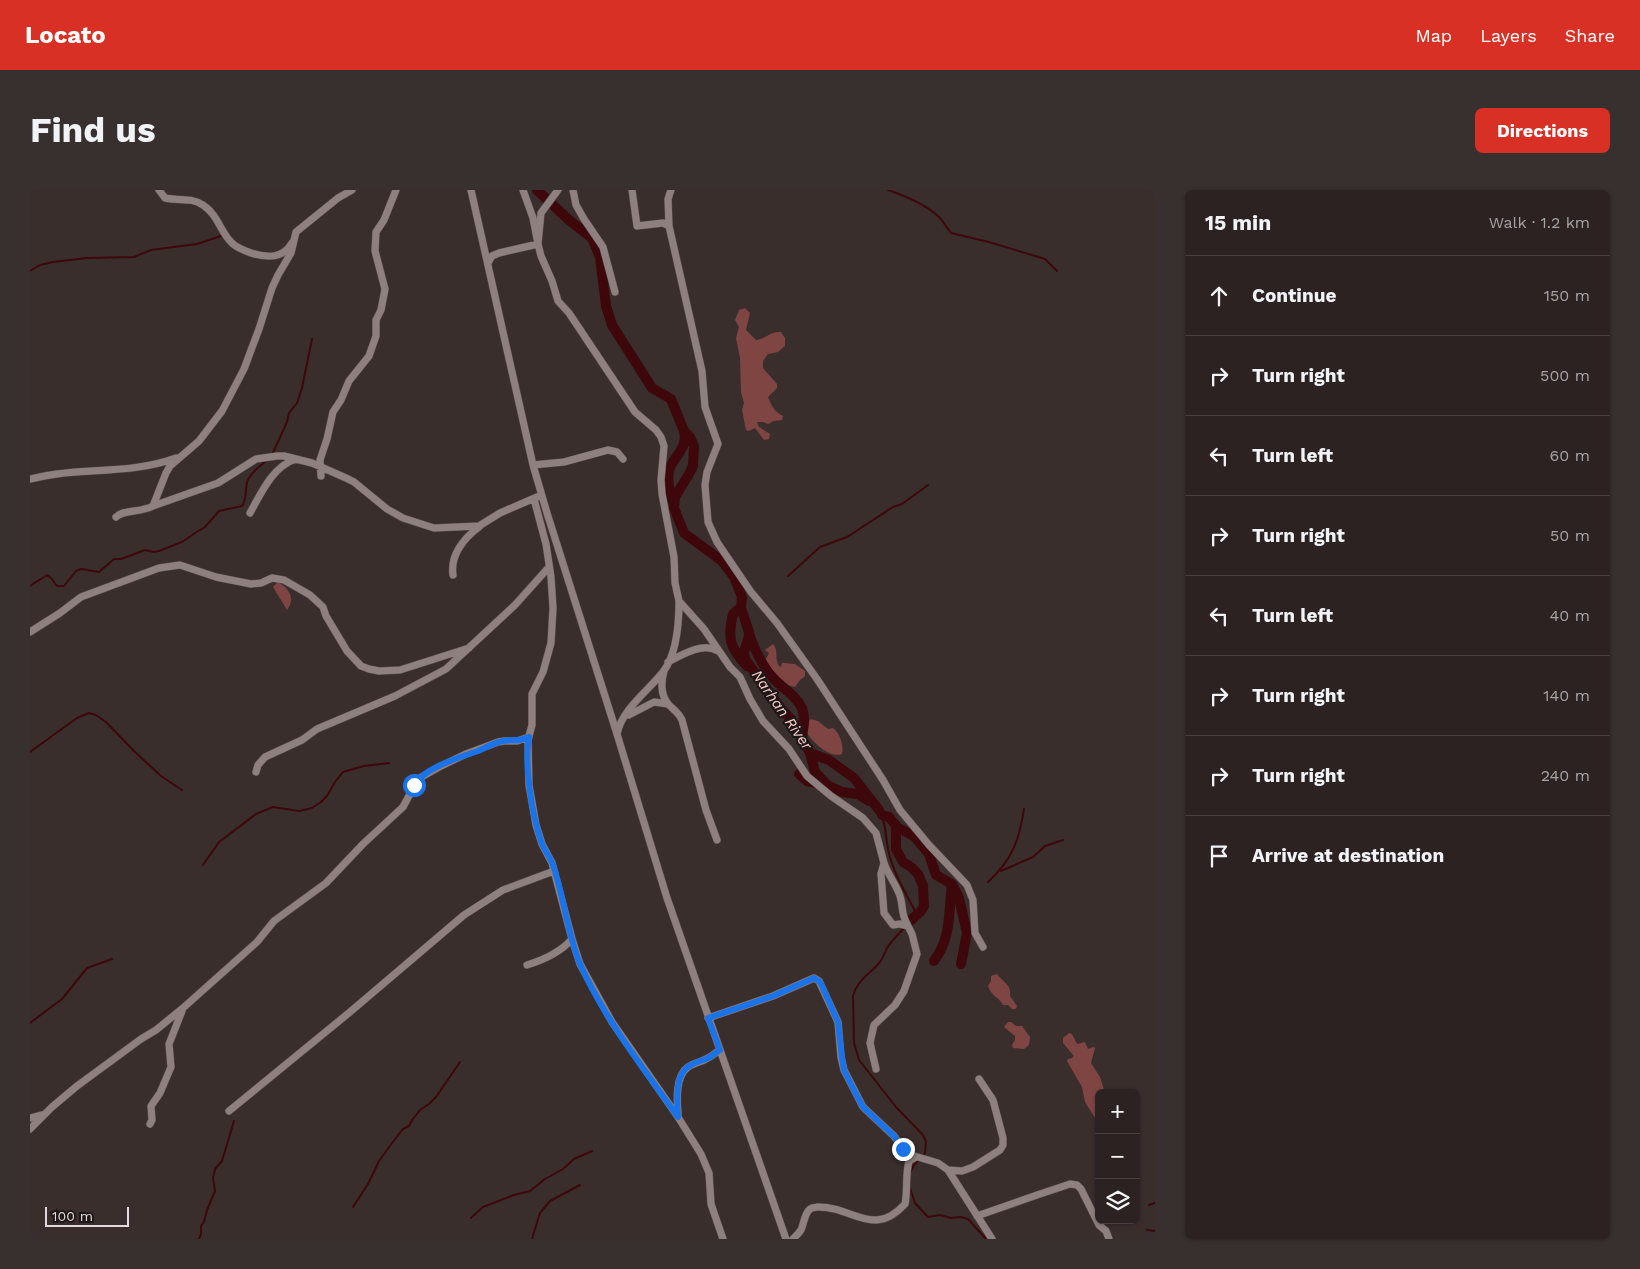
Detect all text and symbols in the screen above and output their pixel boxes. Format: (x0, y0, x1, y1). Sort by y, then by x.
text: Locato (25, 21, 106, 49)
text: Map (1415, 25, 1452, 46)
text: Layers (1480, 25, 1537, 46)
text: Share (1565, 25, 1615, 46)
button: Directions (1475, 108, 1610, 153)
text: Find us (30, 109, 156, 151)
text: 15 min (1205, 210, 1271, 235)
text: Walk · 1.2 km (1489, 213, 1590, 232)
icon: ahead (1205, 282, 1233, 310)
text: Continue (1252, 284, 1336, 307)
text: 150 m (1544, 286, 1590, 305)
icon: right (1205, 362, 1233, 390)
text: Turn right (1252, 364, 1345, 387)
text: 500 m (1540, 366, 1590, 385)
icon: left (1205, 442, 1233, 470)
text: Turn left (1252, 444, 1333, 467)
text: 60 m (1550, 446, 1590, 465)
icon: right (1205, 522, 1233, 550)
text: Turn right (1252, 524, 1345, 547)
text: 50 m (1550, 526, 1590, 545)
icon: left (1205, 602, 1233, 630)
text: Turn left (1252, 604, 1333, 627)
text: 40 m (1550, 606, 1590, 625)
water label: Narhan River (748, 667, 817, 754)
icon: right (1205, 682, 1233, 710)
text: Turn right (1252, 684, 1345, 707)
text: 140 m (1543, 686, 1590, 705)
icon: right (1205, 762, 1233, 790)
text: Turn right (1252, 764, 1345, 787)
text: 240 m (1541, 766, 1590, 785)
route start (403, 774, 426, 797)
icon: arrive (1205, 842, 1233, 870)
text: Arrive at destination (1252, 844, 1444, 867)
map controls (1095, 1089, 1140, 1224)
button: + (1095, 1089, 1140, 1134)
button: − (1095, 1134, 1140, 1179)
route end (892, 1138, 915, 1161)
button: layers (1095, 1179, 1140, 1224)
scale bar (45, 1204, 129, 1227)
text: 100 m (52, 1208, 93, 1224)

